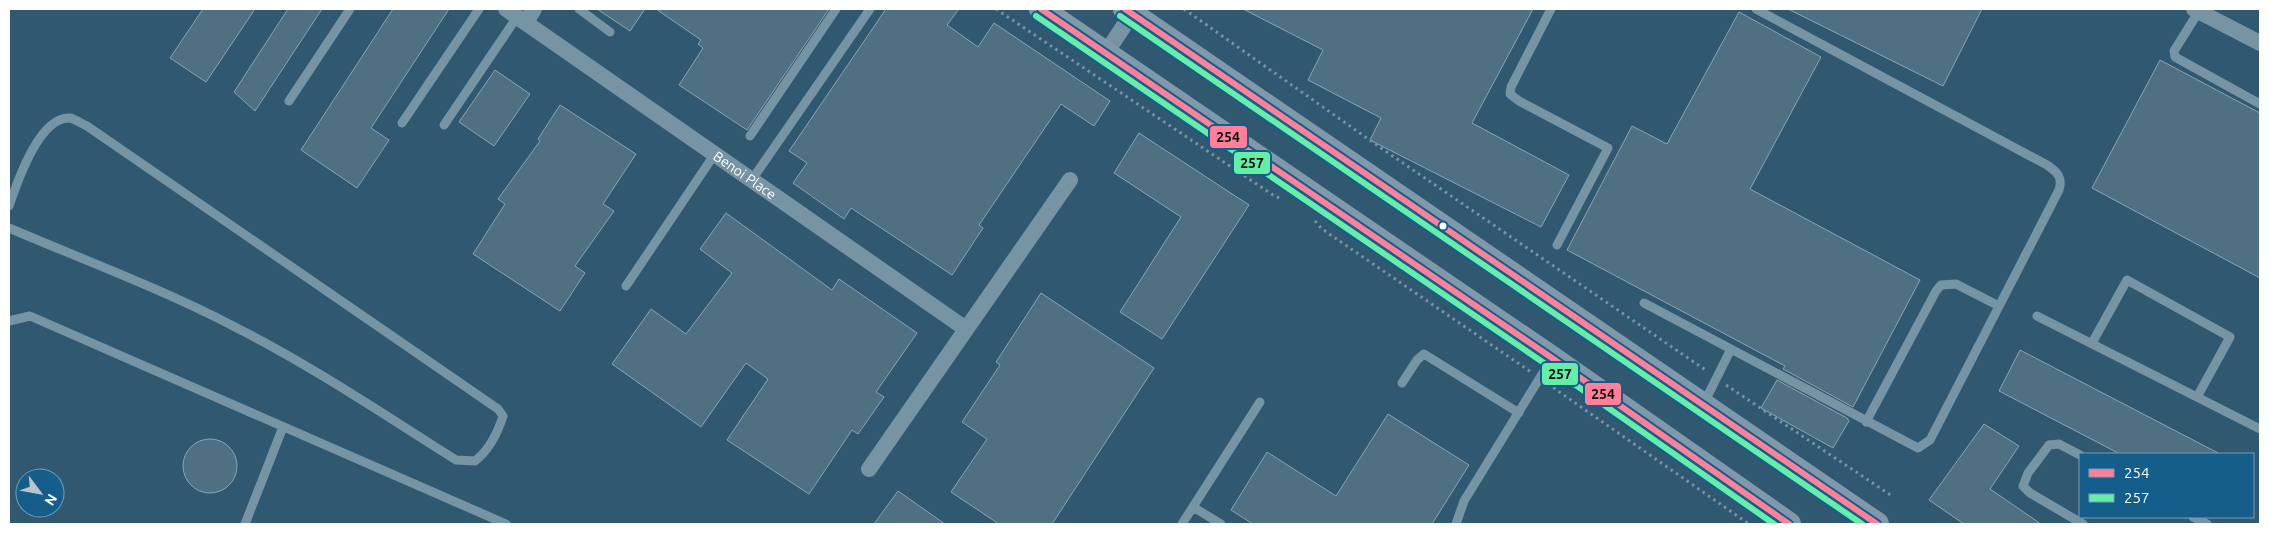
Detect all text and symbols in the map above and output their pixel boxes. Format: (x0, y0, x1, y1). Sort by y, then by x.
line badge: 254 (1209, 125, 1248, 149)
text: 254 (1216, 129, 1240, 145)
street label: Benoi Place (710, 148, 779, 203)
line badge: 257 (1233, 151, 1271, 175)
text: 257 (1240, 155, 1264, 171)
unlabelled marker (1438, 221, 1448, 231)
line badge: 257 (1541, 362, 1579, 386)
text: 257 (1548, 366, 1572, 382)
line badge: 254 (1584, 382, 1622, 406)
text: 254 (1591, 386, 1615, 402)
legend (2079, 453, 2254, 518)
text: 254 (2124, 464, 2149, 481)
north arrow (15, 468, 65, 518)
text: 257 (2124, 489, 2149, 506)
text: N (41, 491, 61, 509)

